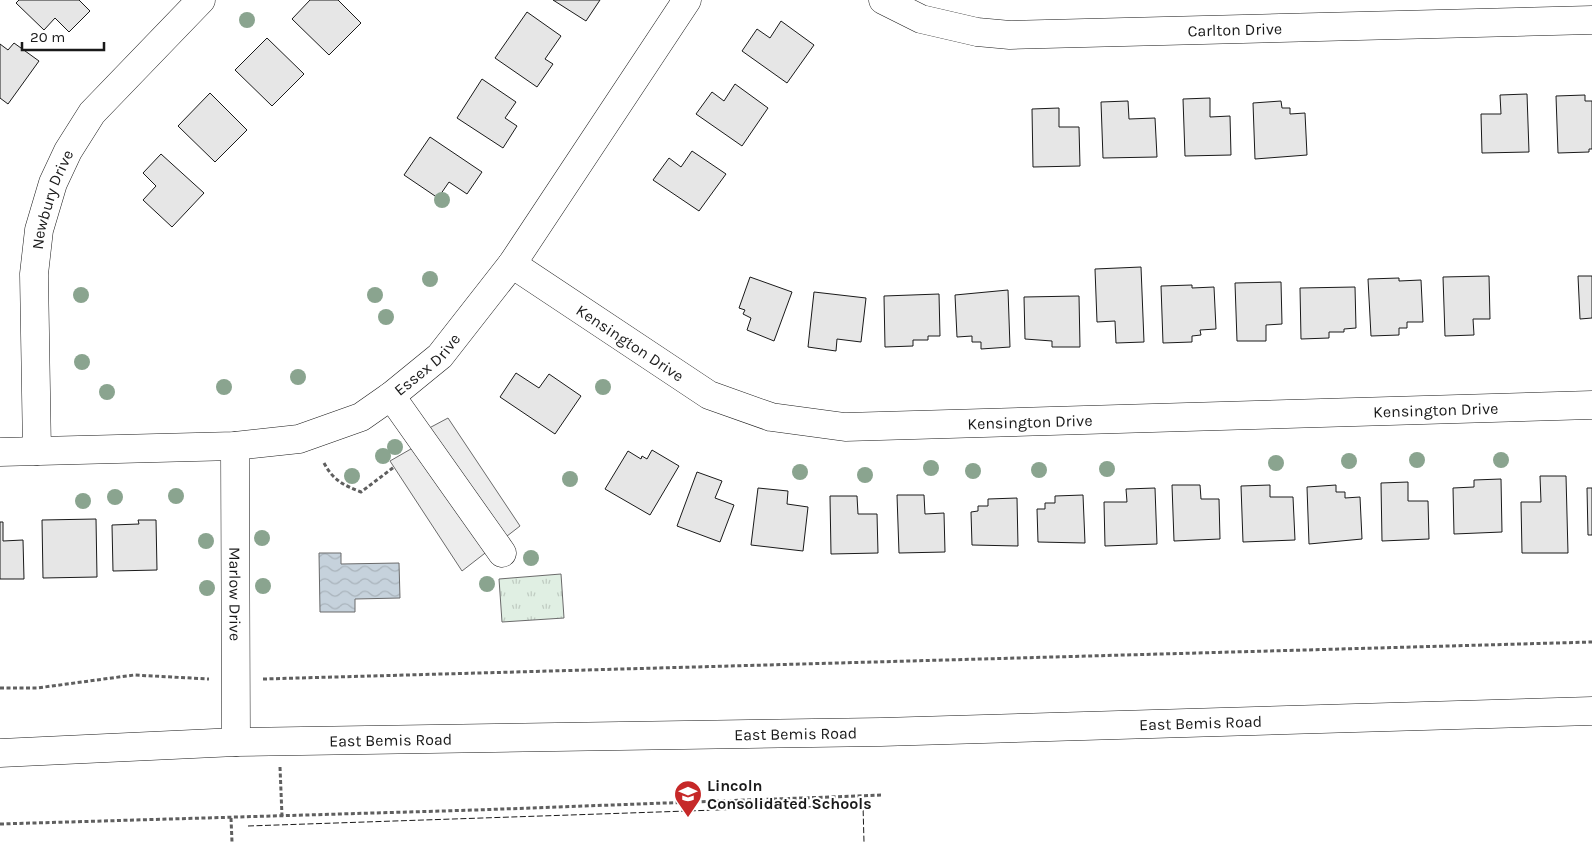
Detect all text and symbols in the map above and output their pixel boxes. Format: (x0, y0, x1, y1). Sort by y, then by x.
street label: Carlton Drive (1187, 19, 1282, 40)
scale bar (22, 20, 105, 52)
text: 20 m (30, 28, 65, 46)
street label: Newbury Drive (28, 147, 77, 251)
street label: Kensington Drive (573, 300, 687, 386)
street label: Essex Drive (390, 329, 464, 400)
street label: Kensington Drive (1373, 399, 1499, 421)
street label: Kensington Drive (967, 411, 1093, 433)
street label: Marlow Drive (225, 547, 245, 641)
street label: East Bemis Road (1139, 712, 1262, 734)
street label: East Bemis Road (734, 723, 857, 744)
street label: East Bemis Road (329, 730, 452, 751)
place label: Lincoln Consolidated Schools (707, 776, 872, 813)
school or university icon: Lincoln Consolidated Schools (673, 779, 703, 818)

